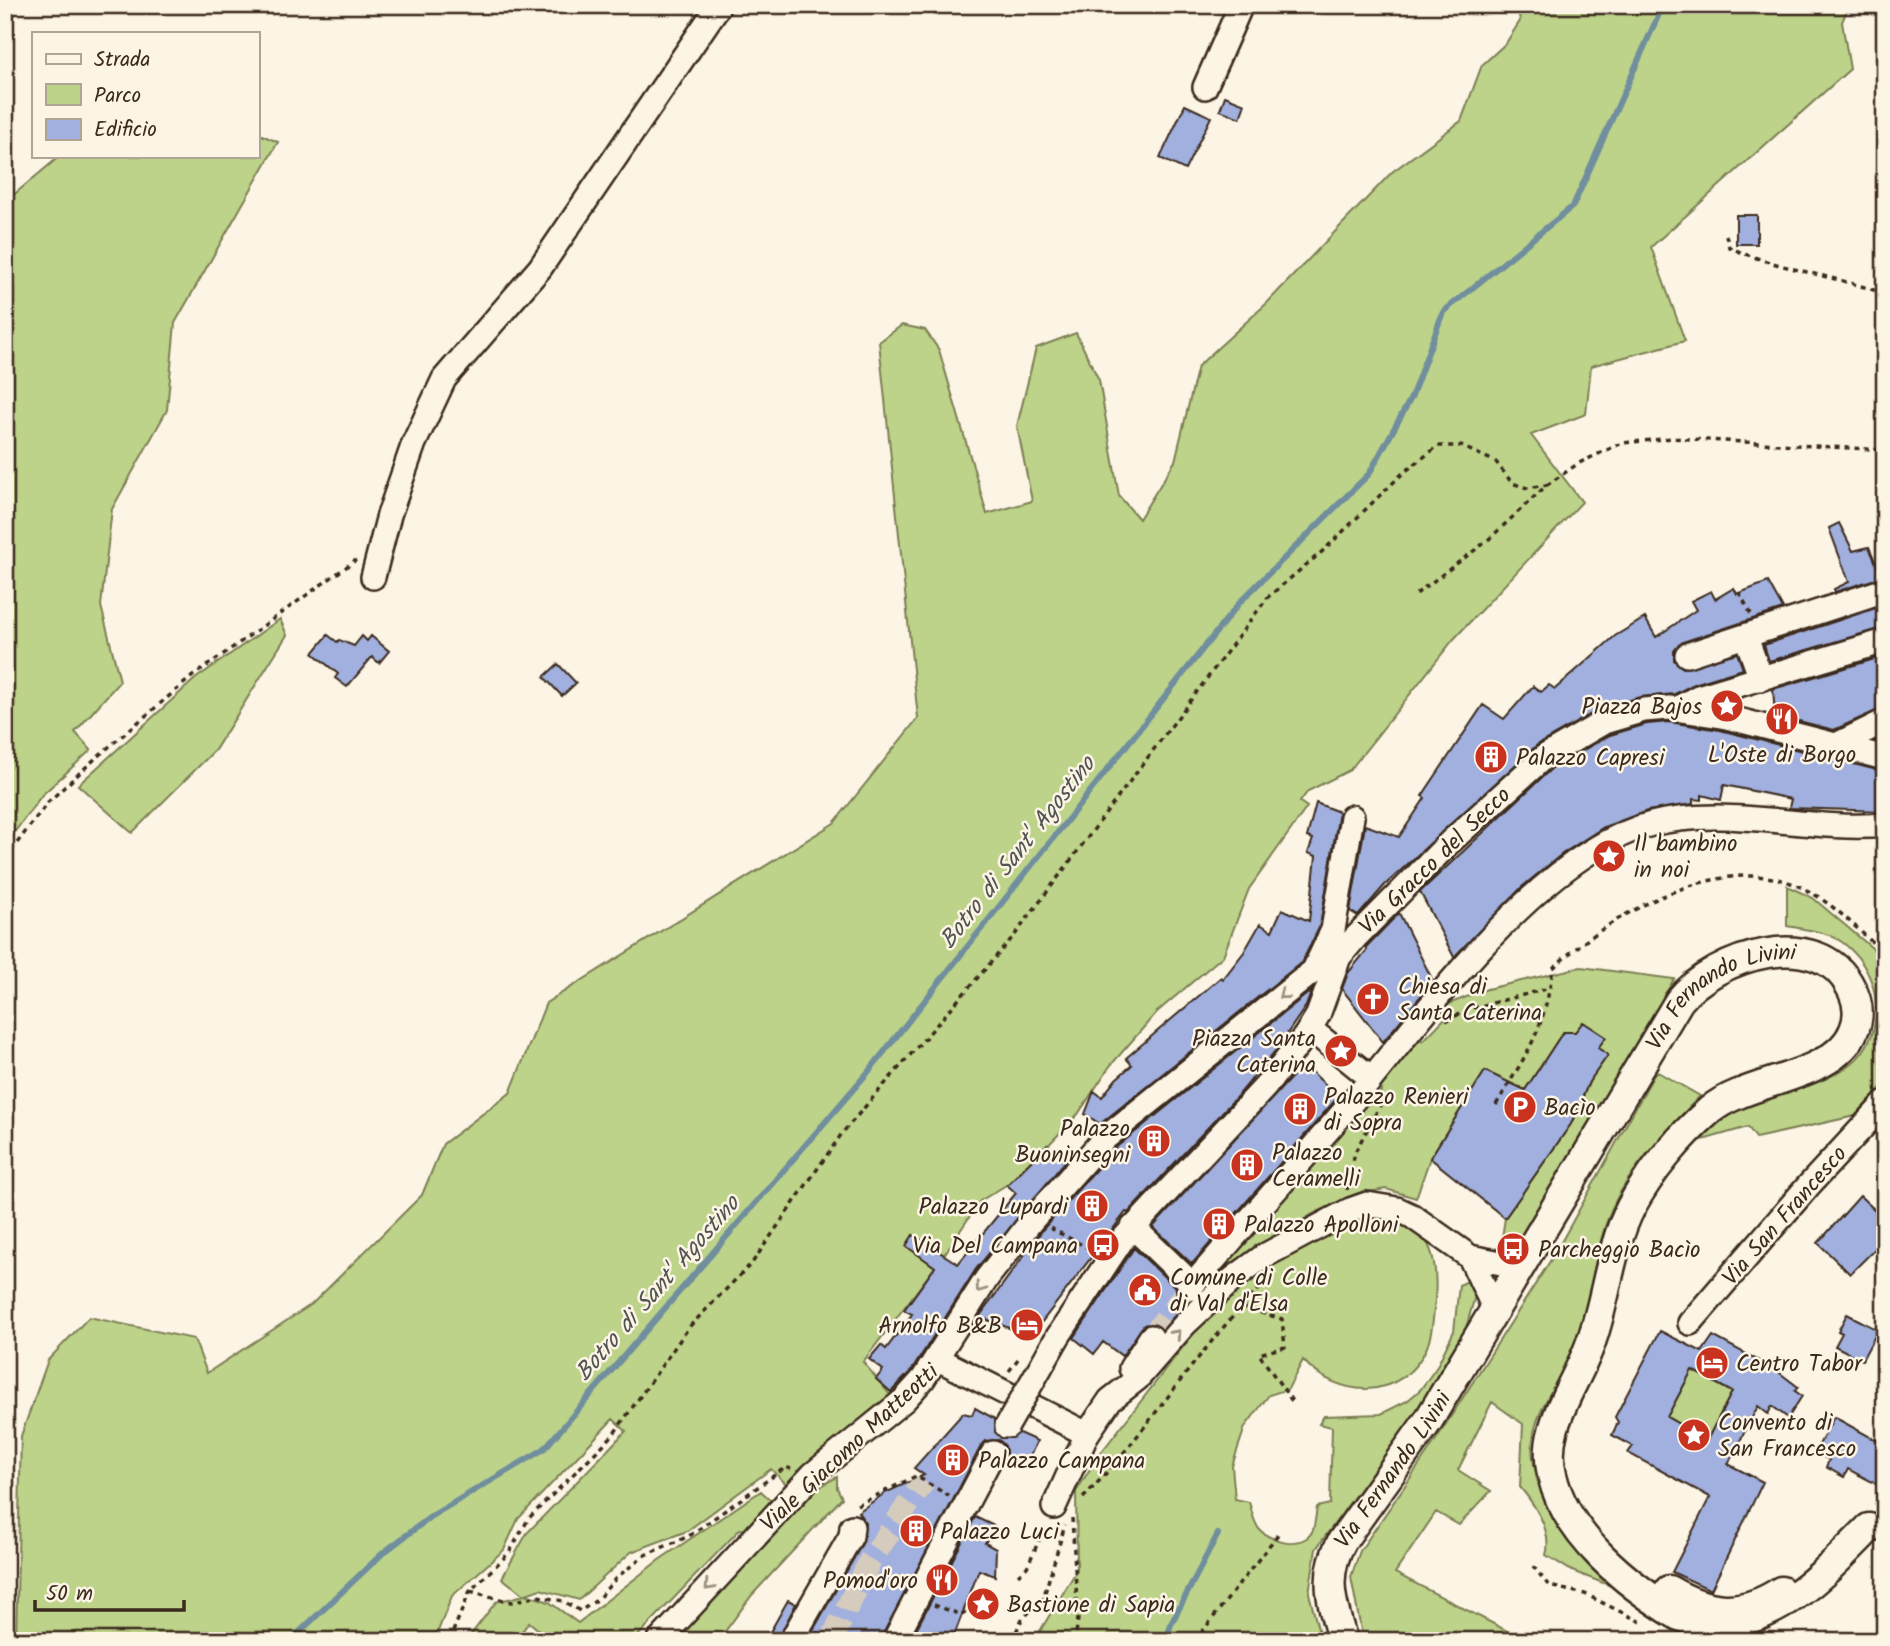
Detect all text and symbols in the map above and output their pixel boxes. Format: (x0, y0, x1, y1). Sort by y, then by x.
legend (32, 32, 259, 158)
text: Strada (94, 44, 150, 77)
text: Parco (94, 80, 141, 113)
text: Edificio (94, 114, 157, 147)
place icon: Piazza Bajos (1708, 687, 1746, 725)
place label: Piazza Bajos (1582, 690, 1702, 726)
restaurant icon: L'Oste di Borgo (1763, 700, 1801, 738)
building icon: Palazzo Capresi (1472, 738, 1510, 776)
place label: L'Oste di Borgo (1708, 738, 1856, 774)
place label: Palazzo Capresi (1516, 741, 1666, 777)
water label: Botro di Sant' Agostino (930, 746, 1108, 958)
street label: Via Gracco del Secco (1351, 779, 1520, 944)
place label: Il bambino in noi (1634, 827, 1737, 889)
place icon: Il bambino in noi (1590, 837, 1628, 875)
street label: Via Fernando Livini (1638, 935, 1799, 1058)
place label: Chiesa di Santa Caterina (1398, 970, 1542, 1032)
church icon: Chiesa di Santa Caterina (1354, 980, 1392, 1018)
one-way arrow (1278, 986, 1291, 999)
place label: Piazza Santa Caterina (1192, 1022, 1316, 1084)
place icon: Piazza Santa Caterina (1322, 1032, 1360, 1070)
place label: Palazzo Renieri di Sopra (1324, 1080, 1470, 1142)
parking icon: Bacìo (1501, 1088, 1539, 1126)
building icon: Palazzo Renieri di Sopra (1281, 1090, 1319, 1128)
place label: Bacìo (1544, 1091, 1596, 1127)
place label: Palazzo Buoninsegni (1015, 1112, 1132, 1174)
building icon: Palazzo Buoninsegni (1135, 1122, 1173, 1160)
place label: Palazzo Ceramelli (1272, 1136, 1361, 1198)
street label: Via San Francesco (1714, 1138, 1857, 1295)
building icon: Palazzo Ceramelli (1228, 1146, 1266, 1184)
water label: Botro di Sant' Agostino (566, 1185, 752, 1391)
building icon: Palazzo Lupardi (1073, 1187, 1111, 1225)
place label: Palazzo Lupardi (918, 1190, 1070, 1226)
building icon: Palazzo Apolloni (1200, 1205, 1238, 1243)
place label: Palazzo Apolloni (1244, 1208, 1400, 1244)
bus stop icon: Via Del Campana (1084, 1226, 1122, 1264)
place label: Via Del Campana (913, 1229, 1078, 1265)
bus stop icon: Parcheggio Bacìo (1494, 1230, 1532, 1268)
place label: Parcheggio Bacìo (1538, 1233, 1700, 1269)
place label: Comune di Colle di Val d'Elsa (1170, 1261, 1327, 1323)
public building icon: Comune di Colle di Val d'Elsa (1126, 1271, 1164, 1309)
one-way arrow (976, 1280, 989, 1292)
hotel icon: Arnolfo B&B (1008, 1306, 1046, 1344)
place label: Arnolfo B&B (878, 1309, 1002, 1345)
one-way arrow (1167, 1329, 1180, 1342)
hotel icon: Centro Tabor (1693, 1344, 1731, 1382)
place label: Centro Tabor (1736, 1347, 1863, 1383)
street label: Viale Giacomo Matteotti (753, 1355, 949, 1541)
street label: Via Fernando Livini (1326, 1384, 1463, 1557)
place label: Convento di San Francesco (1718, 1406, 1856, 1468)
place icon: Convento di San Francesco (1675, 1416, 1713, 1454)
building icon: Palazzo Campana (934, 1441, 972, 1479)
place label: Palazzo Campana (978, 1444, 1145, 1480)
building icon: Palazzo Luci (897, 1512, 935, 1550)
place label: Palazzo Luci (940, 1515, 1060, 1551)
restaurant icon: Pomod'oro (923, 1561, 961, 1599)
place label: Pomod'oro (823, 1564, 918, 1600)
scale bar (35, 1569, 184, 1613)
text: 50 m (46, 1578, 93, 1611)
one-way arrow (704, 1578, 717, 1591)
place icon: Bastione di Sapia (964, 1585, 1002, 1623)
place label: Bastione di Sapia (1007, 1588, 1175, 1624)

